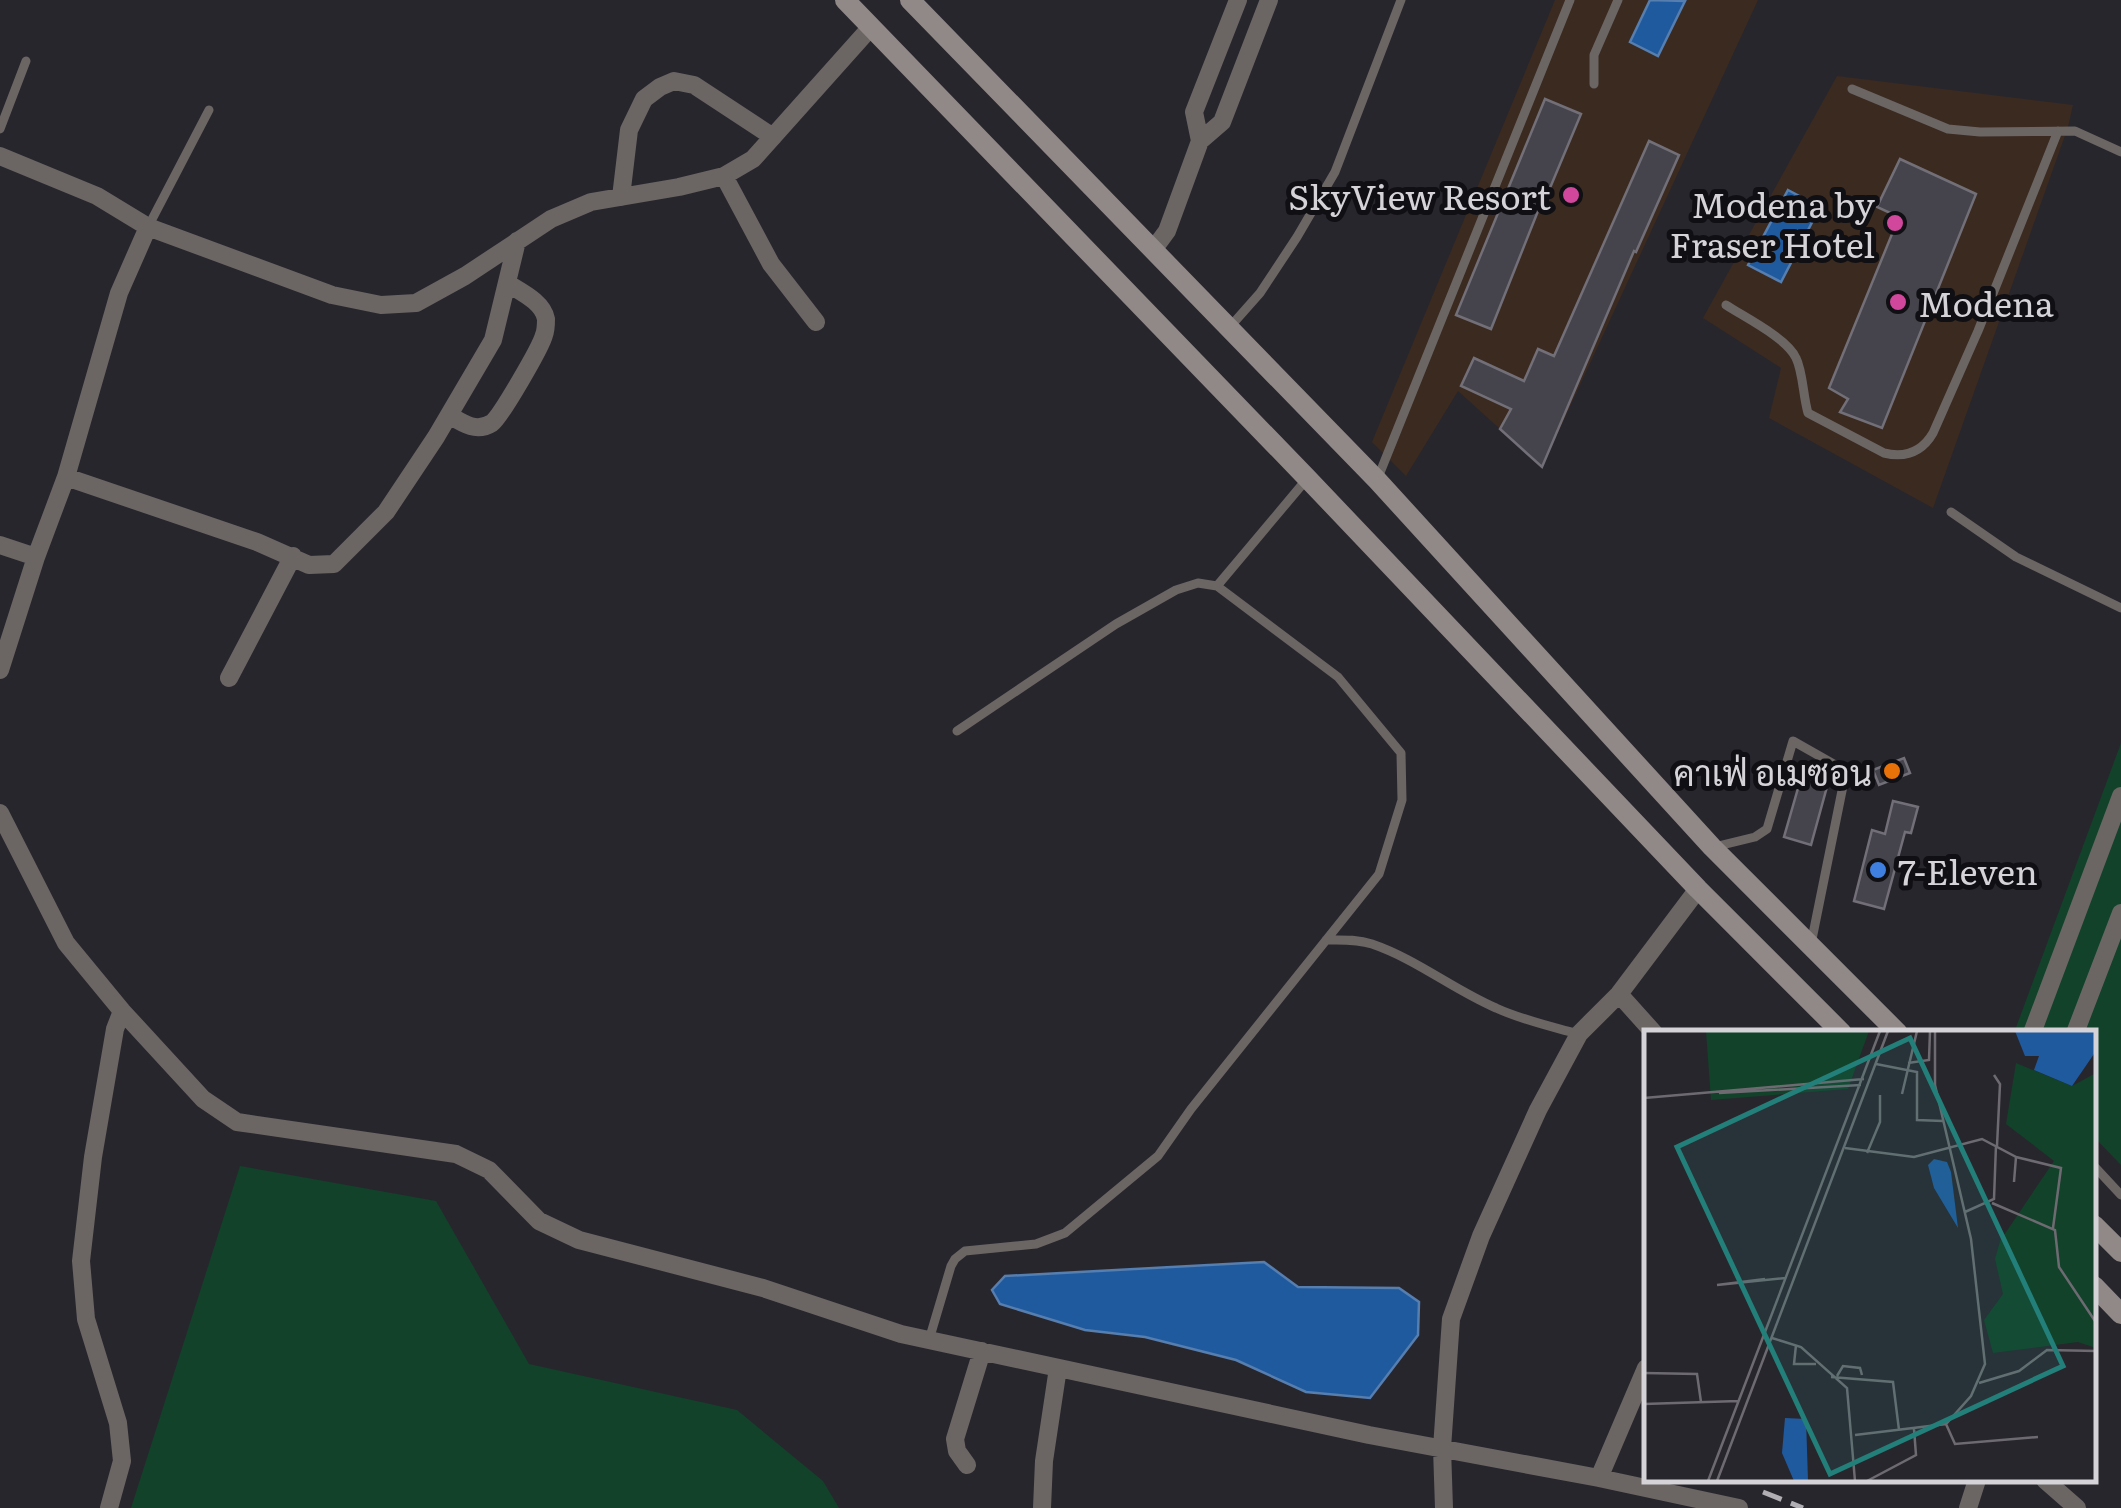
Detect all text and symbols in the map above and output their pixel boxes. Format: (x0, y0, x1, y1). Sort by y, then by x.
place label: SkyView Resort (1288, 169, 1551, 221)
place label: Modena by Fraser Hotel (1670, 177, 1876, 269)
marker: SkyView Resort (1560, 184, 1582, 206)
marker: Modena by Fraser Hotel (1884, 212, 1906, 234)
place label: Modena (1918, 276, 2054, 328)
marker: Modena (1887, 291, 1909, 313)
place label: คาเฟ่ อเมซอน (1674, 745, 1872, 797)
marker: คาเฟ่ อเมซอน (1881, 760, 1903, 782)
place label: 7-Eleven (1898, 844, 2038, 896)
marker: 7-Eleven (1867, 859, 1889, 881)
inset map (1644, 1030, 2096, 1483)

